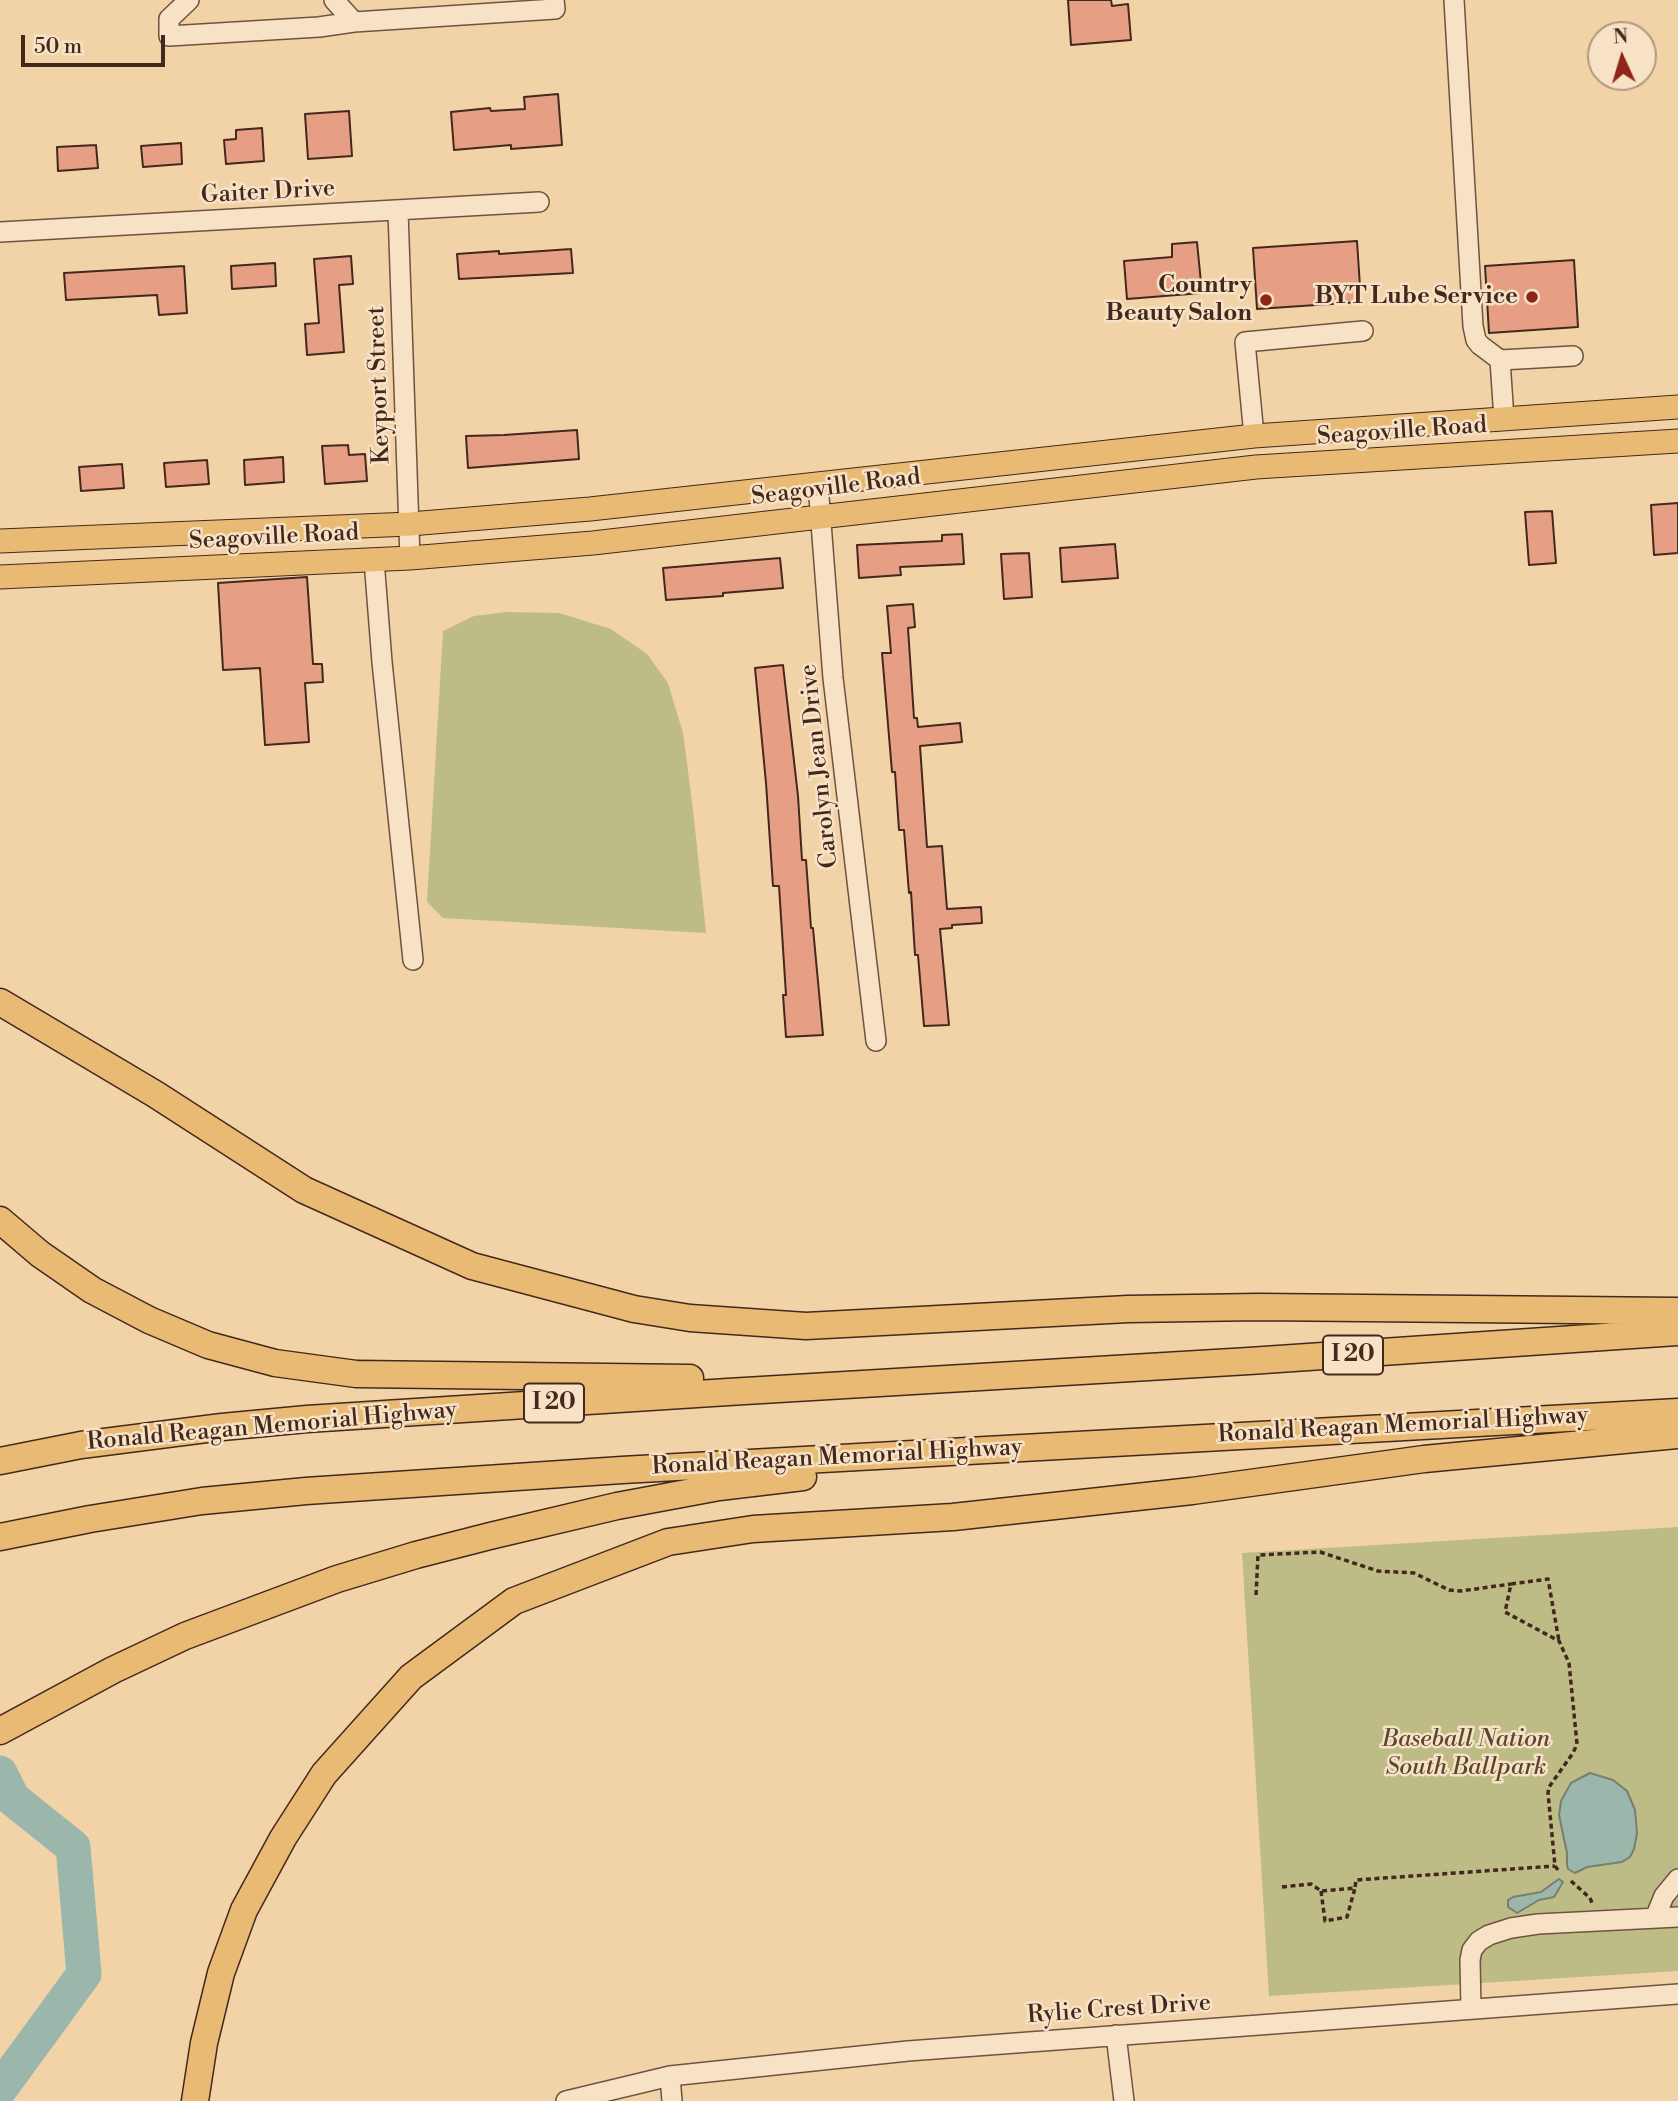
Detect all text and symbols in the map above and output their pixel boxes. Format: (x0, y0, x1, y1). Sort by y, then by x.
scale bar (24, 21, 168, 65)
north arrow (1587, 21, 1657, 91)
text: N (1612, 25, 1629, 50)
text: 50 m (34, 34, 82, 60)
street label: Gaiter Drive (200, 175, 336, 211)
place label: Country Beauty Salon (1106, 272, 1252, 328)
place label: BYT Lube Service (1315, 283, 1518, 311)
marker: BYT Lube Service (1524, 289, 1540, 305)
marker: Country Beauty Salon (1258, 292, 1274, 308)
street label: Keyport Street (363, 305, 397, 465)
street label: Seagoville Road (1316, 412, 1488, 452)
street label: Seagoville Road (750, 463, 922, 513)
street label: Seagoville Road (188, 519, 360, 557)
street label: Carolyn Jean Drive (795, 662, 845, 870)
road number: I 20 (1323, 1336, 1383, 1374)
road number: I 20 (524, 1384, 584, 1422)
street label: Ronald Reagan Memorial Highway (86, 1396, 458, 1458)
street label: Ronald Reagan Memorial Highway (1217, 1402, 1589, 1450)
street label: Ronald Reagan Memorial Highway (651, 1434, 1023, 1482)
park label: Baseball Nation South Ballpark (1382, 1726, 1550, 1782)
street label: Rylie Crest Drive (1026, 1989, 1212, 2031)

